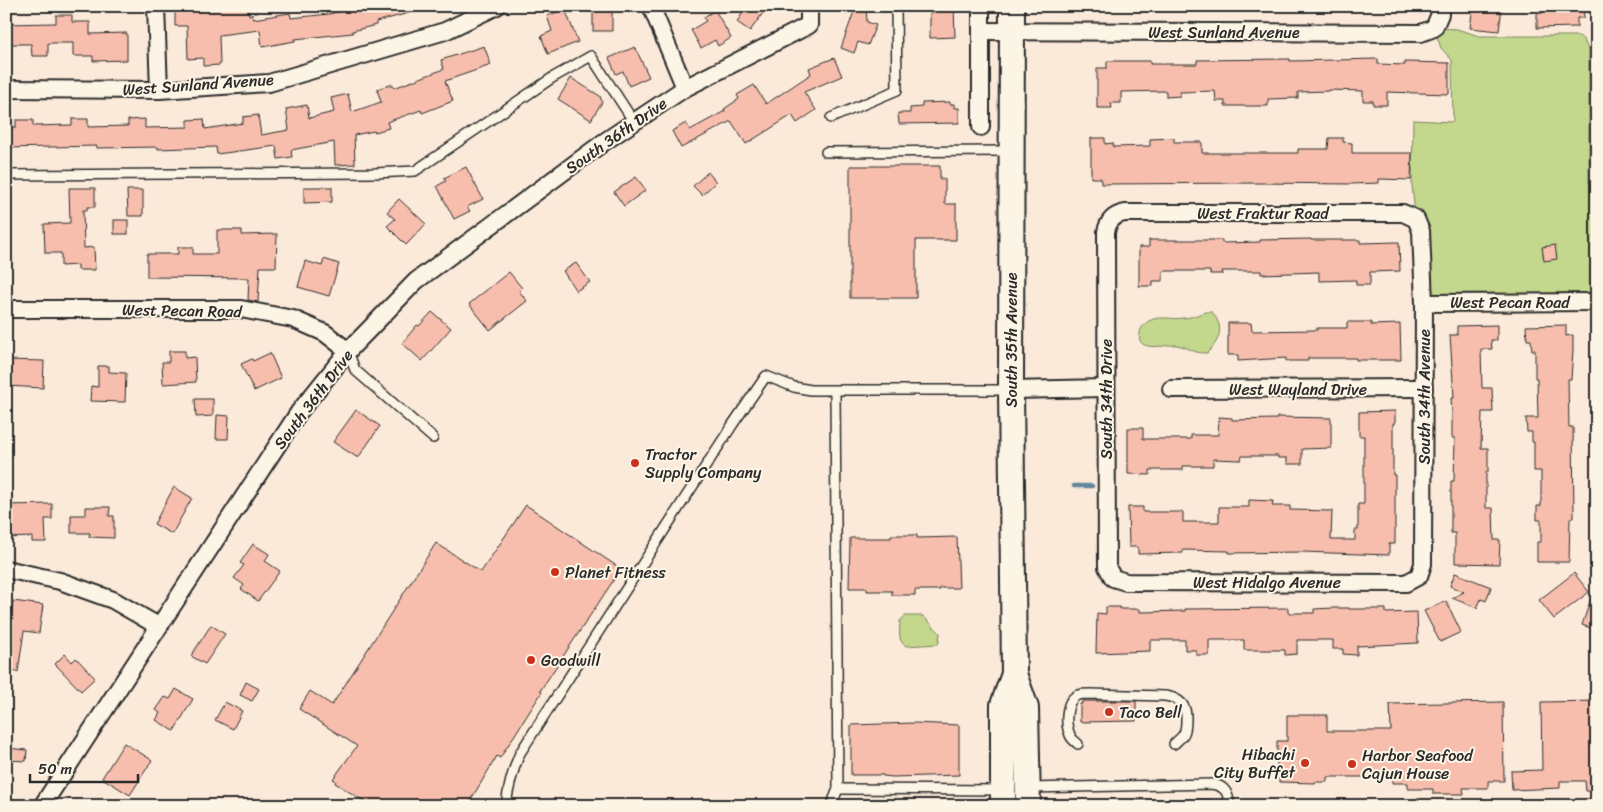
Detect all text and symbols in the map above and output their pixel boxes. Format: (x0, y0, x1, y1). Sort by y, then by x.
street label: West Sunland Avenue (1148, 18, 1300, 47)
street label: West Sunland Avenue (122, 65, 275, 104)
street label: South 36th Drive (559, 89, 673, 182)
street label: West Fraktur Road (1197, 199, 1330, 228)
street label: South 35th Avenue (997, 272, 1026, 407)
street label: West Pecan Road (1450, 288, 1571, 317)
street label: West Pecan Road (122, 295, 244, 326)
street label: South 34th Avenue (1410, 329, 1439, 465)
street label: South 34th Drive (1092, 339, 1121, 459)
street label: South 36th Drive (266, 343, 361, 456)
street label: West Wayland Drive (1229, 375, 1367, 404)
place label: Tractor Supply Company (645, 440, 762, 487)
marker: Tractor Supply Company (629, 457, 641, 469)
place label: Planet Fitness (565, 558, 666, 587)
marker: Planet Fitness (549, 566, 561, 578)
street label: West Hidalgo Avenue (1193, 568, 1341, 597)
place label: Goodwill (541, 646, 601, 675)
marker: Goodwill (525, 654, 537, 666)
place label: Taco Bell (1119, 698, 1182, 727)
marker: Taco Bell (1103, 706, 1115, 718)
place label: Hibachi City Buffet (1214, 740, 1296, 787)
place label: Harbor Seafood Cajun House (1362, 741, 1474, 788)
scale bar (30, 752, 138, 784)
text: 50 m (38, 756, 73, 782)
marker: Hibachi City Buffet (1299, 757, 1311, 769)
marker: Harbor Seafood Cajun House (1346, 758, 1358, 770)

